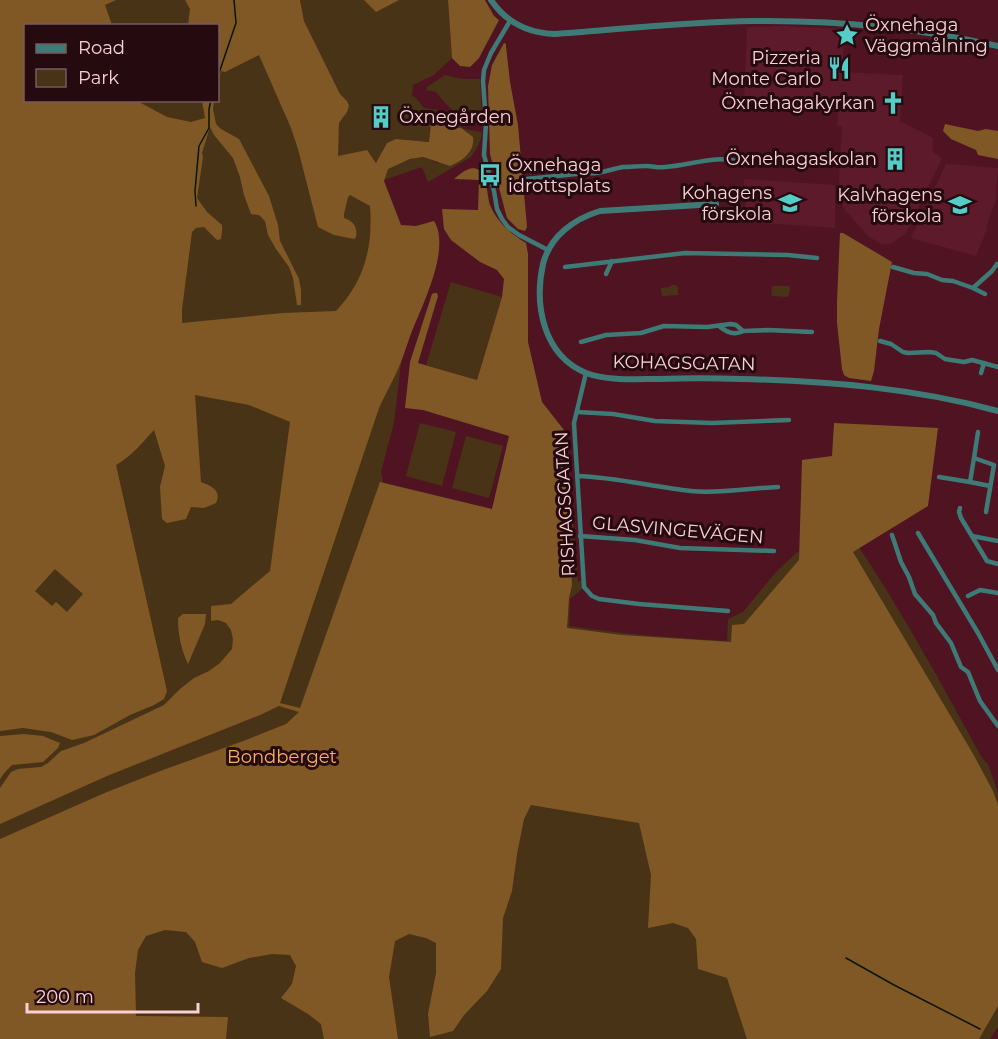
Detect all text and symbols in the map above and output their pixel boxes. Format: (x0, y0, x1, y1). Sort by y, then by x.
place label: Öxnehaga Väggmålning (865, 14, 988, 57)
place icon: Öxnehaga Väggmålning (834, 22, 860, 48)
legend (24, 24, 219, 102)
text: Road (78, 37, 125, 59)
place label: Pizzeria Monte Carlo (711, 47, 821, 90)
restaurant icon: Pizzeria Monte Carlo (826, 55, 852, 81)
text: Park (78, 67, 119, 89)
church icon: Öxnehagakyrkan (880, 90, 906, 116)
place label: Öxnehagakyrkan (721, 92, 875, 114)
building icon: Öxnegården (368, 104, 394, 130)
place label: Öxnegården (399, 106, 512, 128)
building icon: Öxnehagaskolan (882, 146, 908, 172)
place label: Öxnehagaskolan (726, 148, 877, 170)
place label: Öxnehaga idrottsplats (508, 154, 610, 197)
bus stop icon: Öxnehaga idrottsplats (477, 162, 503, 188)
place label: Kohagens förskola (681, 182, 772, 225)
place label: Kalvhagens förskola (837, 184, 942, 227)
school or university icon: Kohagens förskola (777, 190, 803, 216)
school or university icon: Kalvhagens förskola (947, 192, 973, 218)
street label: KOHAGSGATAN (612, 351, 756, 375)
street label: RISHAGSGATAN (550, 431, 580, 577)
street label: GLASVINGEVÄGEN (591, 512, 765, 548)
park label: Bondberget (227, 746, 337, 768)
scale bar (27, 976, 198, 1014)
text: 200 m (36, 986, 94, 1008)

